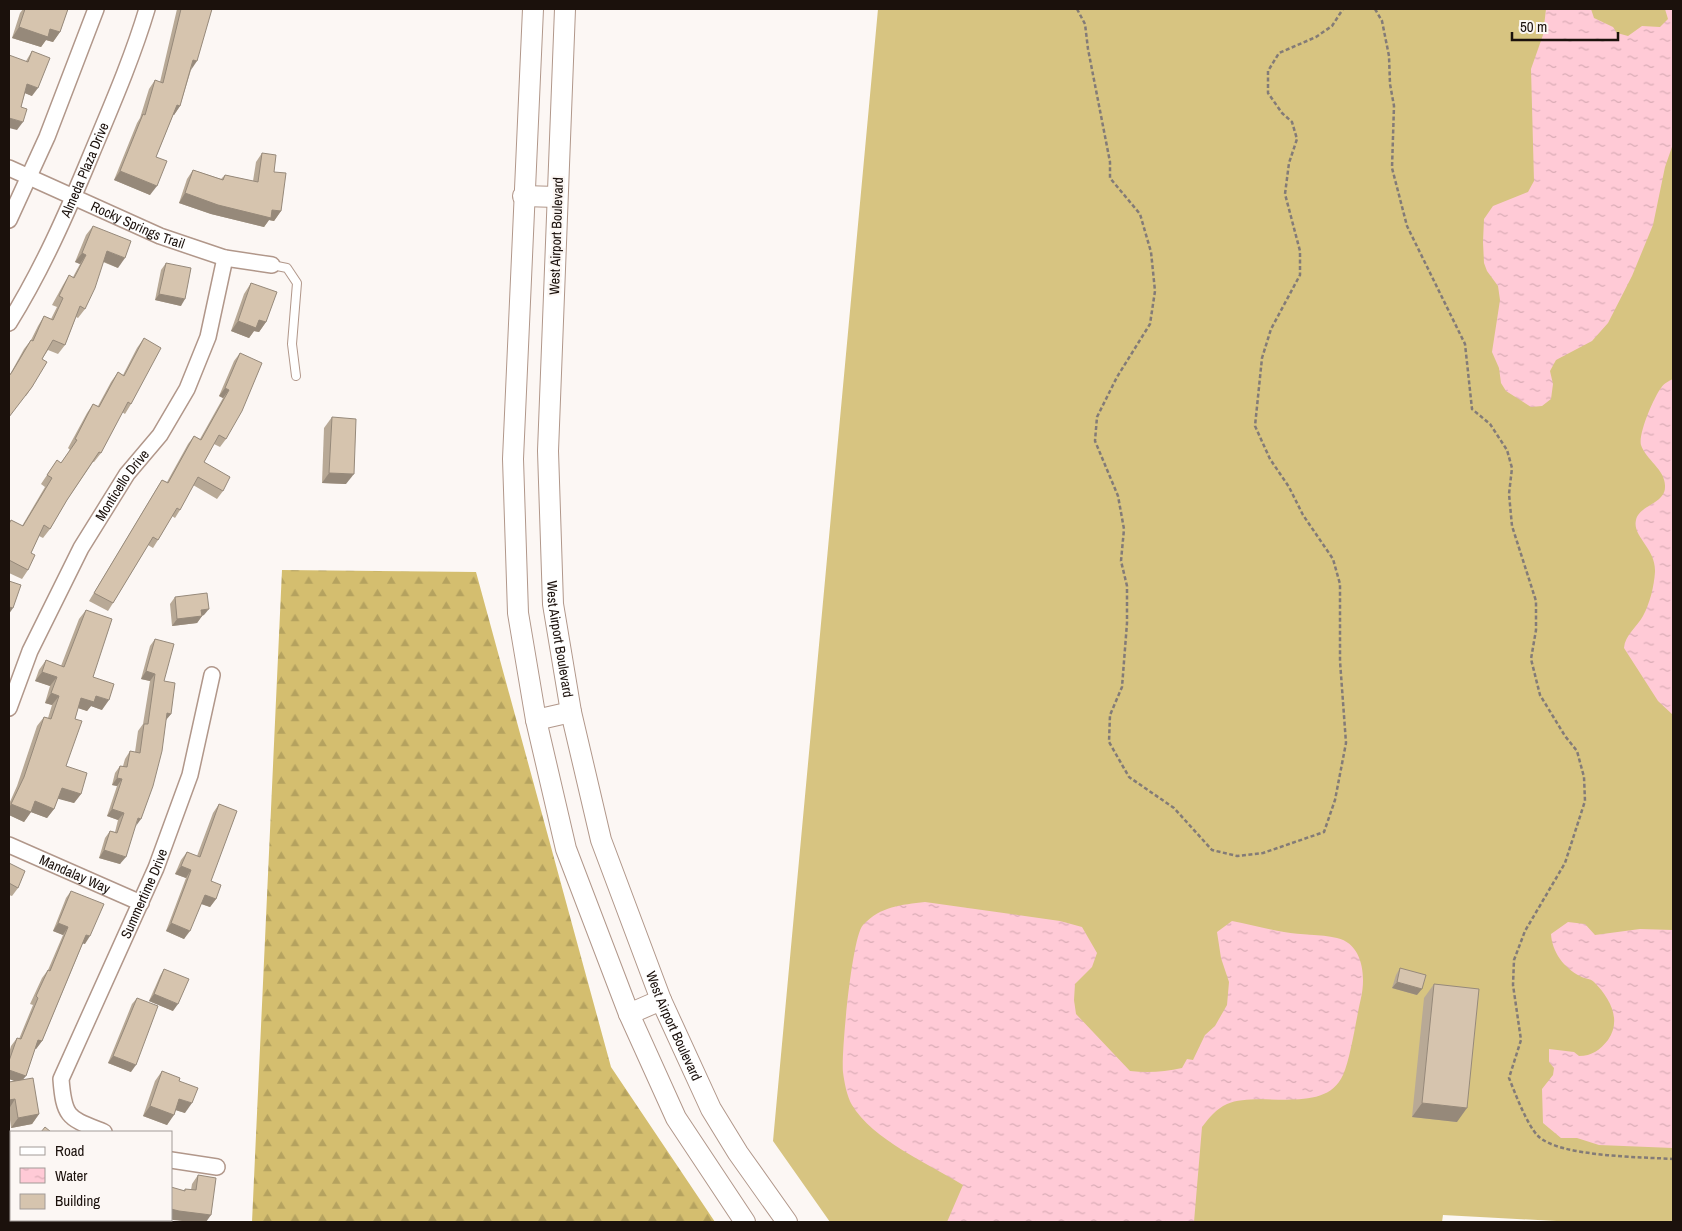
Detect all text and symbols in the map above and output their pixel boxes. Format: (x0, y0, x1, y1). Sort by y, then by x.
scale bar (1512, 10, 1618, 42)
text: 50 m (1520, 16, 1547, 37)
street label: Almeda Plaza Drive (56, 120, 113, 221)
street label: West Airport Boulevard (545, 177, 567, 295)
street label: Rocky Springs Trail (88, 197, 187, 253)
street label: Monticello Drive (91, 445, 153, 524)
street label: West Airport Boulevard (543, 580, 577, 699)
street label: Summertime Drive (116, 846, 171, 941)
street label: Mandalay Way (37, 851, 113, 898)
street label: West Airport Boulevard (642, 969, 706, 1084)
legend (10, 1131, 172, 1221)
text: Road (55, 1140, 84, 1161)
text: Water (55, 1165, 87, 1186)
text: Building (55, 1190, 100, 1211)

